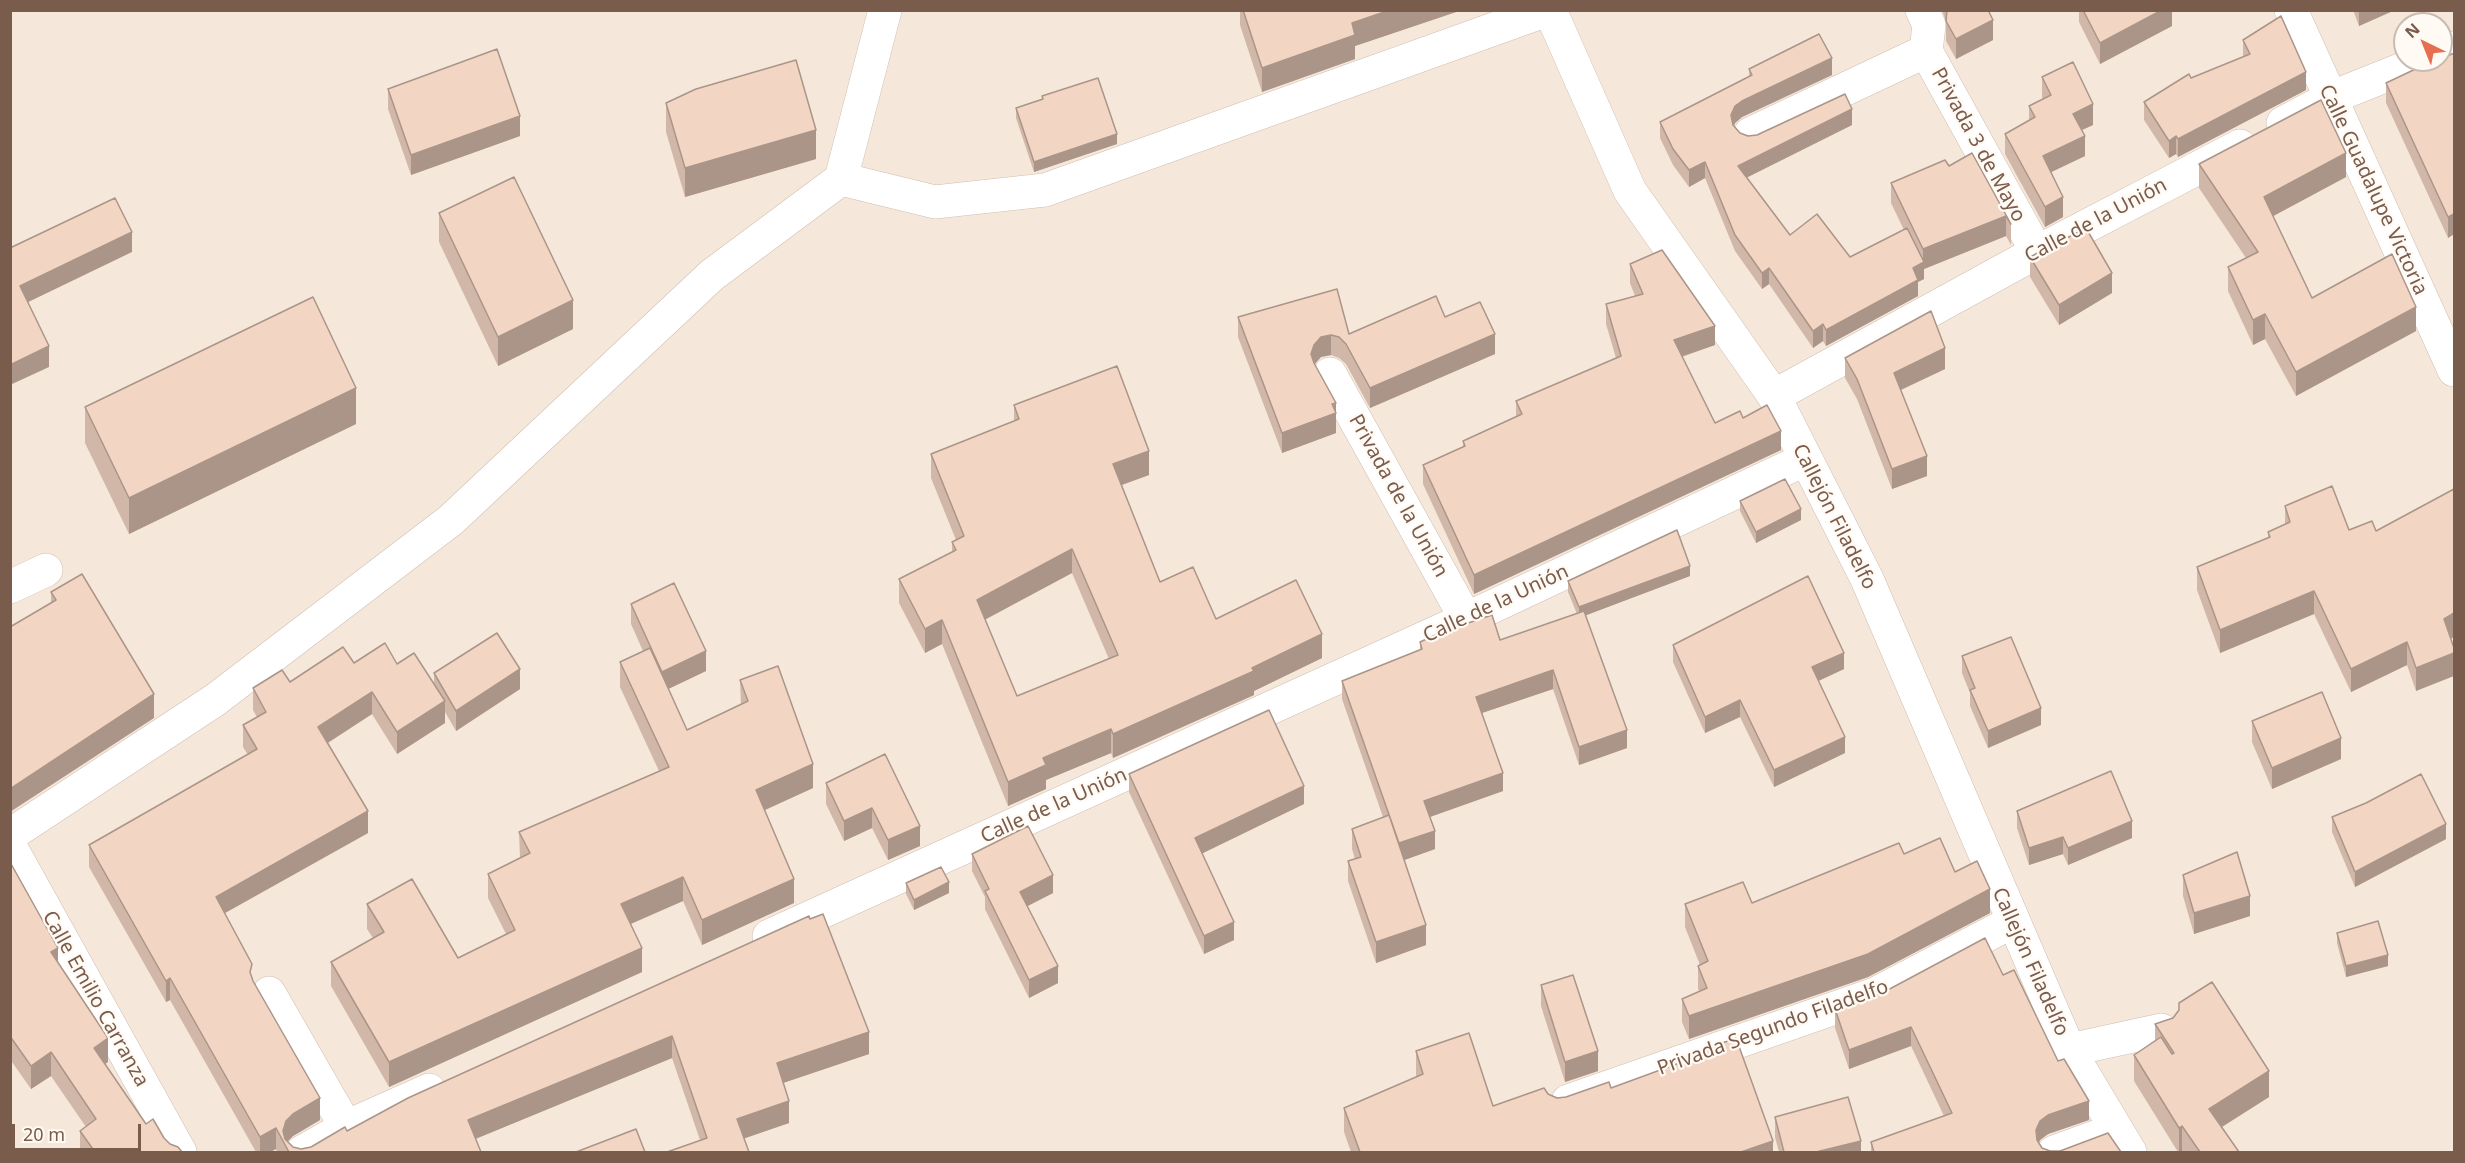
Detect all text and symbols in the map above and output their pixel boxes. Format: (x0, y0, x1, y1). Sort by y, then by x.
north arrow (2393, 12, 2453, 72)
text: N (2400, 18, 2424, 43)
street label: Privada 3 de Mayo (1926, 64, 2030, 226)
street label: Calle Guadalupe Victoria (2314, 81, 2432, 299)
street label: Calle de la Unión (2021, 173, 2171, 269)
street label: Privada de la Unión (1343, 410, 1453, 582)
street label: Callejón Filadelfo (1787, 440, 1881, 594)
street label: Calle de la Unión (1420, 560, 1572, 648)
street label: Calle de la Unión (977, 763, 1131, 849)
street label: Callejón Filadelfo (1987, 884, 2073, 1040)
street label: Calle Emilio Carranza (37, 907, 153, 1091)
street label: Privada Segundo Filadelfo (1654, 975, 1892, 1081)
scale bar (15, 1112, 144, 1150)
text: 20 m (23, 1122, 65, 1146)

